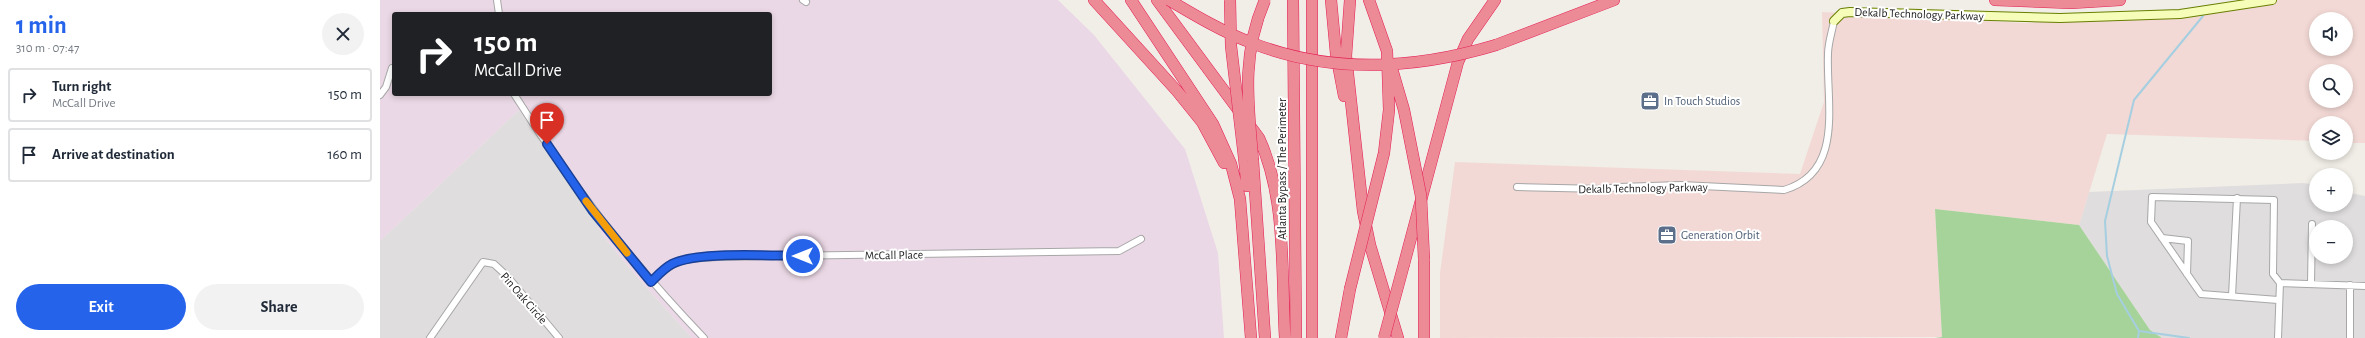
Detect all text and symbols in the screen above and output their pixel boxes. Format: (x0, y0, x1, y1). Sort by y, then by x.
street label: Dekalb Technology Parkway (1854, 6, 1984, 23)
map controls (2309, 12, 2353, 264)
button: sound (2309, 12, 2353, 56)
button: close (322, 13, 364, 55)
text: 1 min (16, 14, 67, 38)
icon: right (408, 28, 460, 80)
text: 150 m (474, 29, 538, 57)
text: 310 m · 07:47 (16, 42, 79, 55)
text: McCall Drive (474, 62, 562, 80)
button: search (2309, 64, 2353, 108)
text: Turn right (52, 79, 111, 94)
icon: right (18, 84, 40, 106)
text: 150 m (328, 87, 362, 102)
office icon: In Touch Studios (1639, 90, 1661, 112)
place label: In Touch Studios (1664, 95, 1740, 107)
text: McCall Drive (52, 97, 115, 110)
street label: Atlanta Bypass / The Perimeter (1276, 98, 1289, 240)
pin (530, 103, 564, 144)
icon: arrive (536, 109, 558, 131)
button: layers (2309, 116, 2353, 160)
icon: arrive (18, 144, 40, 166)
text: Arrive at destination (52, 147, 175, 162)
text: 160 m (327, 147, 362, 162)
button: + (2309, 168, 2353, 212)
street label: Dekalb Technology Parkway (1578, 181, 1708, 196)
button: − (2309, 220, 2353, 264)
office icon: Generation Orbit (1656, 224, 1678, 246)
place label: Generation Orbit (1681, 229, 1760, 241)
position arrow (782, 235, 824, 277)
street label: McCall Place (865, 248, 923, 262)
street label: Pin Oak Circle (498, 270, 550, 326)
button: Exit (16, 284, 186, 330)
button: Share (194, 284, 364, 330)

